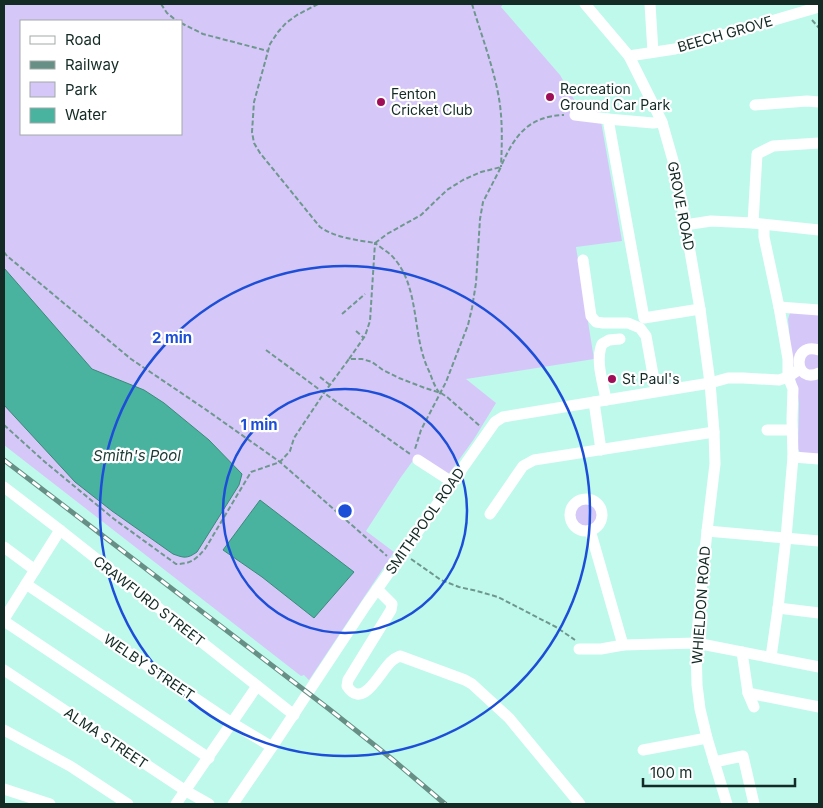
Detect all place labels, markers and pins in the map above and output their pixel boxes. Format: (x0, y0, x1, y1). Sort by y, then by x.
place label: Recreation Ground Car Park (560, 80, 671, 113)
place label: Fenton Cricket Club (391, 85, 473, 118)
marker: Recreation Ground Car Park (544, 91, 556, 103)
marker: Fenton Cricket Club (375, 96, 387, 108)
place label: St Paul's (622, 370, 680, 387)
marker: St Paul's (606, 373, 618, 385)
centre of rings (336, 502, 354, 520)

